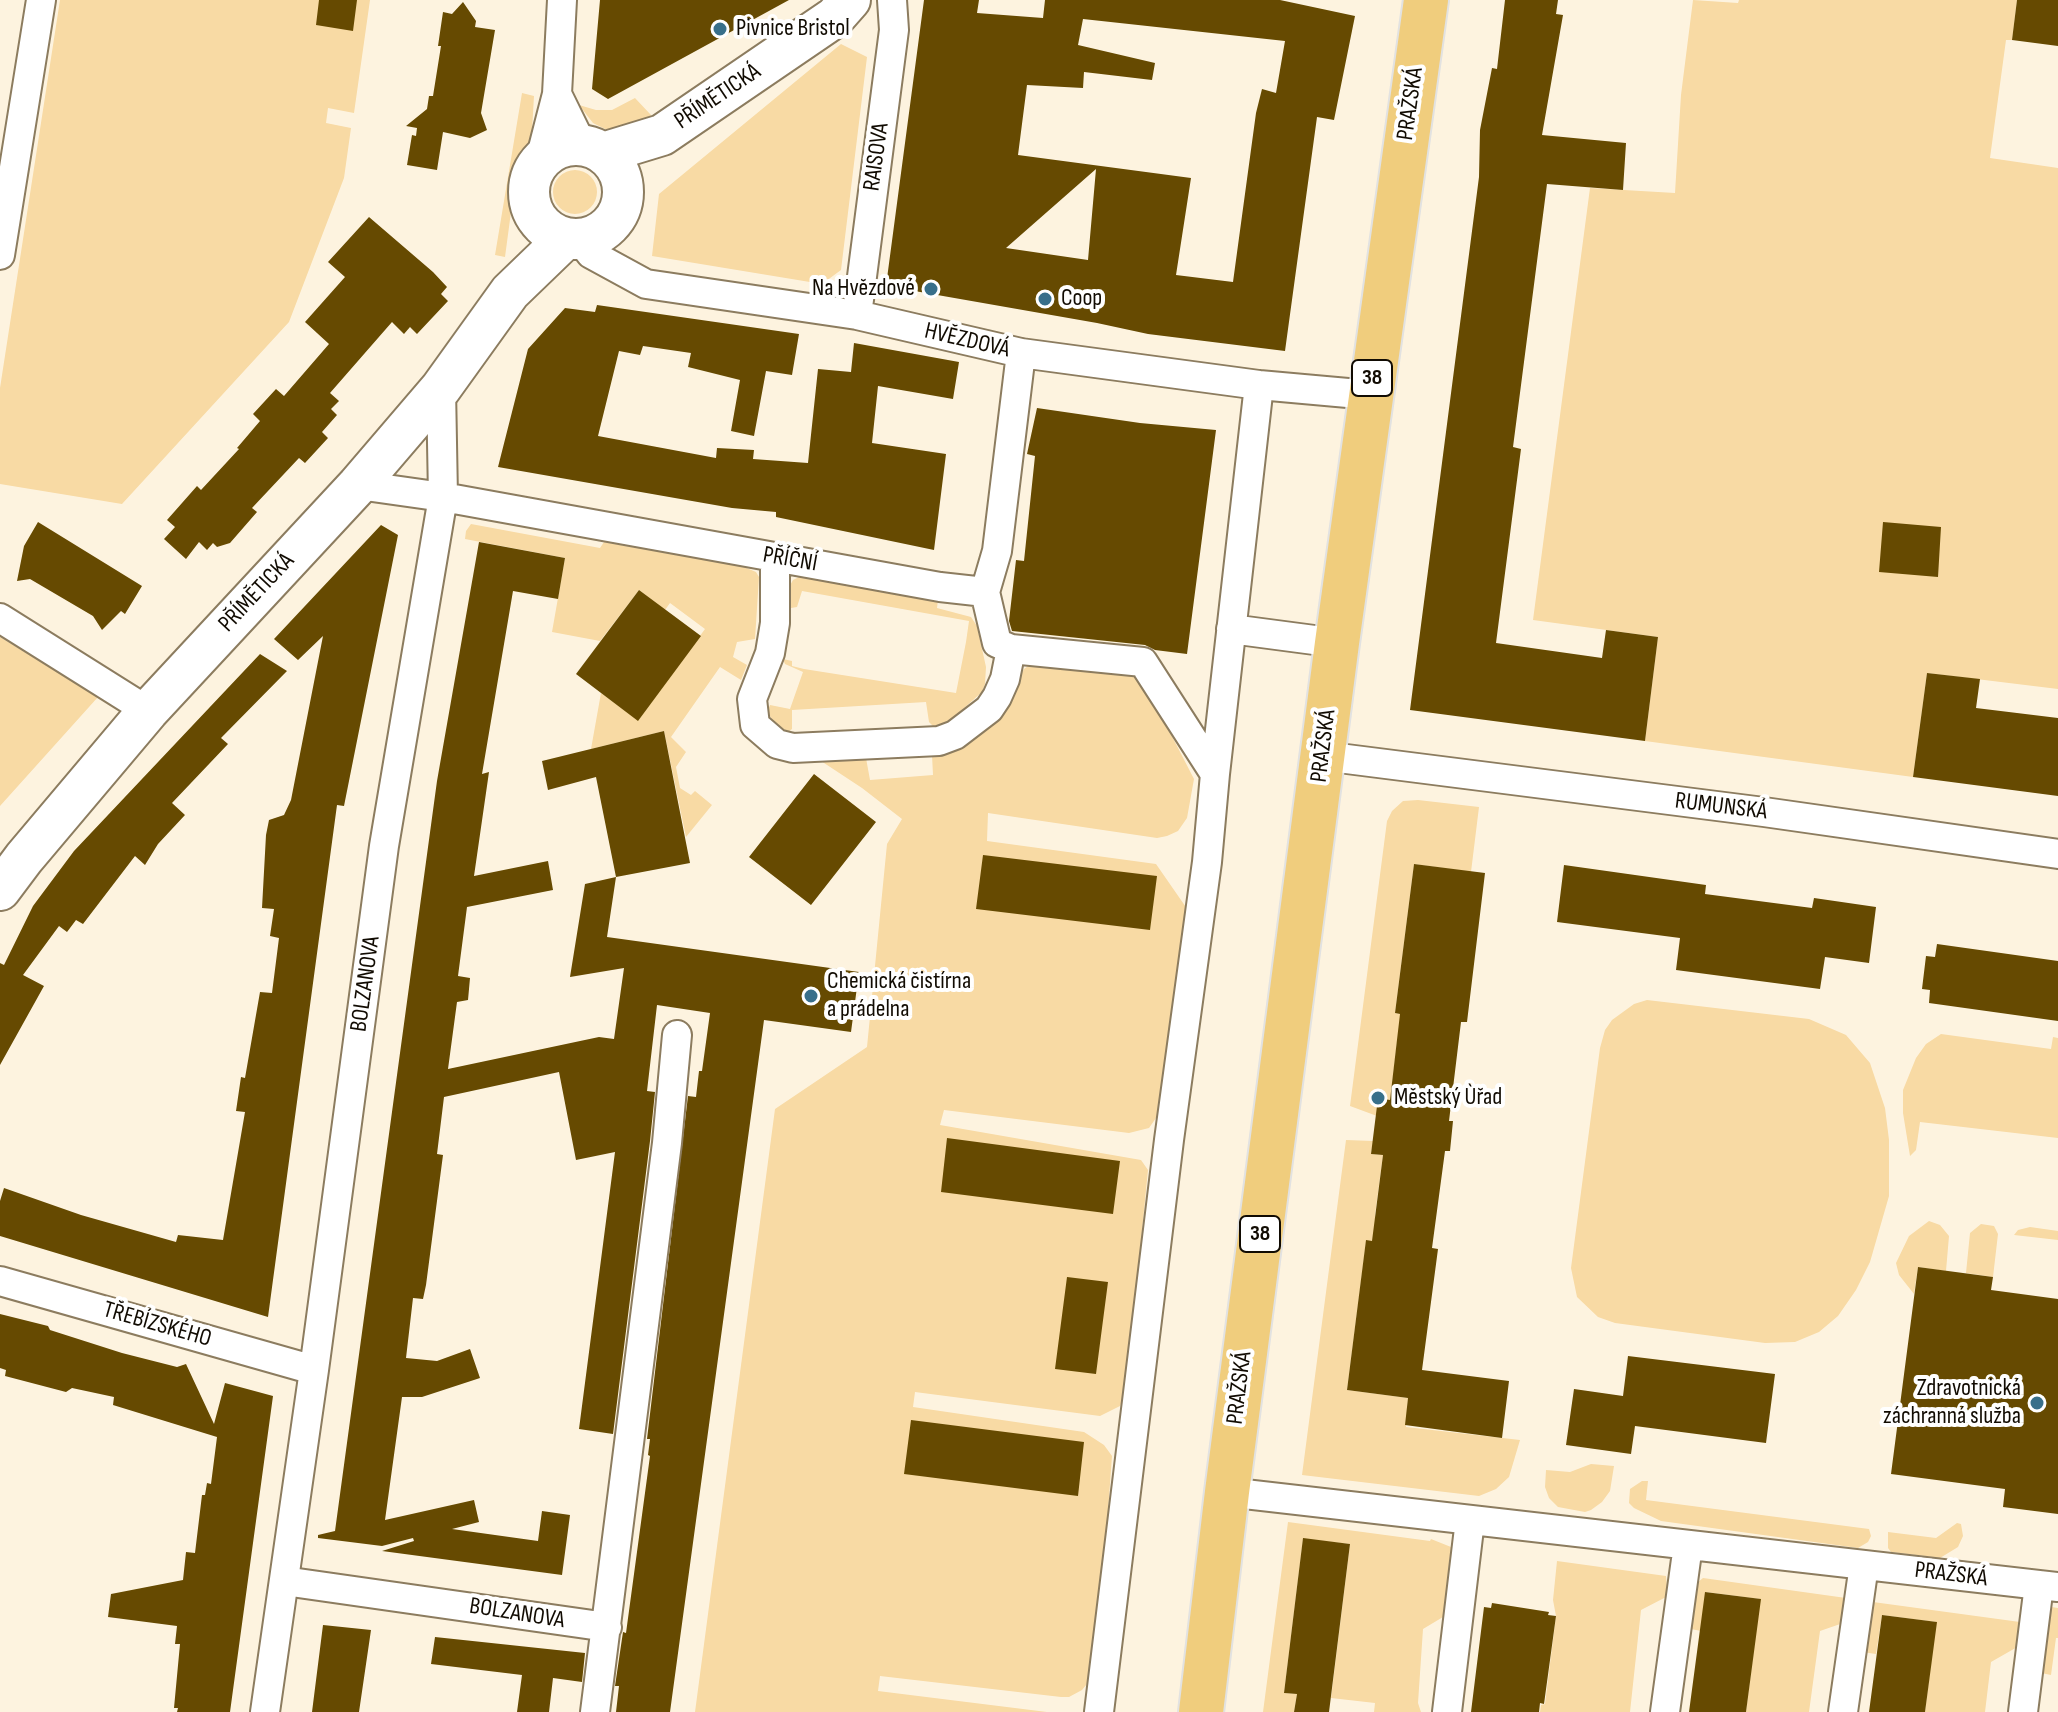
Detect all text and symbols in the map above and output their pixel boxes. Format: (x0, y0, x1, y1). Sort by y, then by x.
place label: Pivnice Bristol (736, 15, 850, 43)
marker: Pivnice Bristol (711, 20, 729, 38)
street label: PŘÍMĚTICKÁ (669, 58, 767, 136)
street label: PRAŽSKÁ (1392, 66, 1430, 142)
street label: RAISOVA (858, 121, 896, 193)
place label: Na Hvězdové (812, 275, 915, 303)
marker: Na Hvězdové (922, 280, 940, 298)
place label: Coop (1061, 285, 1102, 313)
marker: Coop (1036, 290, 1054, 308)
street label: HVĚZDOVÁ (922, 317, 1012, 365)
road number: 38 (1352, 360, 1392, 396)
street label: PŘÍČNÍ (761, 541, 819, 579)
street label: PŘÍMĚTICKÁ (213, 547, 301, 639)
street label: PRAŽSKÁ (1305, 708, 1343, 784)
street label: RUMUNSKÁ (1673, 787, 1769, 827)
street label: BOLZANOVA (345, 934, 387, 1034)
place label: Chemická čistírna a prádelna (827, 968, 971, 1024)
marker: Chemická čistírna a prádelna (802, 987, 820, 1005)
place label: Městský Ùřad (1394, 1084, 1502, 1112)
marker: Městský Ùřad (1369, 1089, 1387, 1107)
road number: 38 (1240, 1216, 1280, 1252)
street label: TŘEBÍZSKÉHO (100, 1296, 214, 1354)
street label: PRAŽSKÁ (1221, 1350, 1259, 1426)
place label: Zdravotnická záchranná služba (1883, 1375, 2021, 1431)
marker: Zdravotnická záchranná služba (2028, 1394, 2046, 1412)
street label: PRAŽSKÁ (1913, 1556, 1989, 1594)
street label: BOLZANOVA (467, 1592, 567, 1636)

